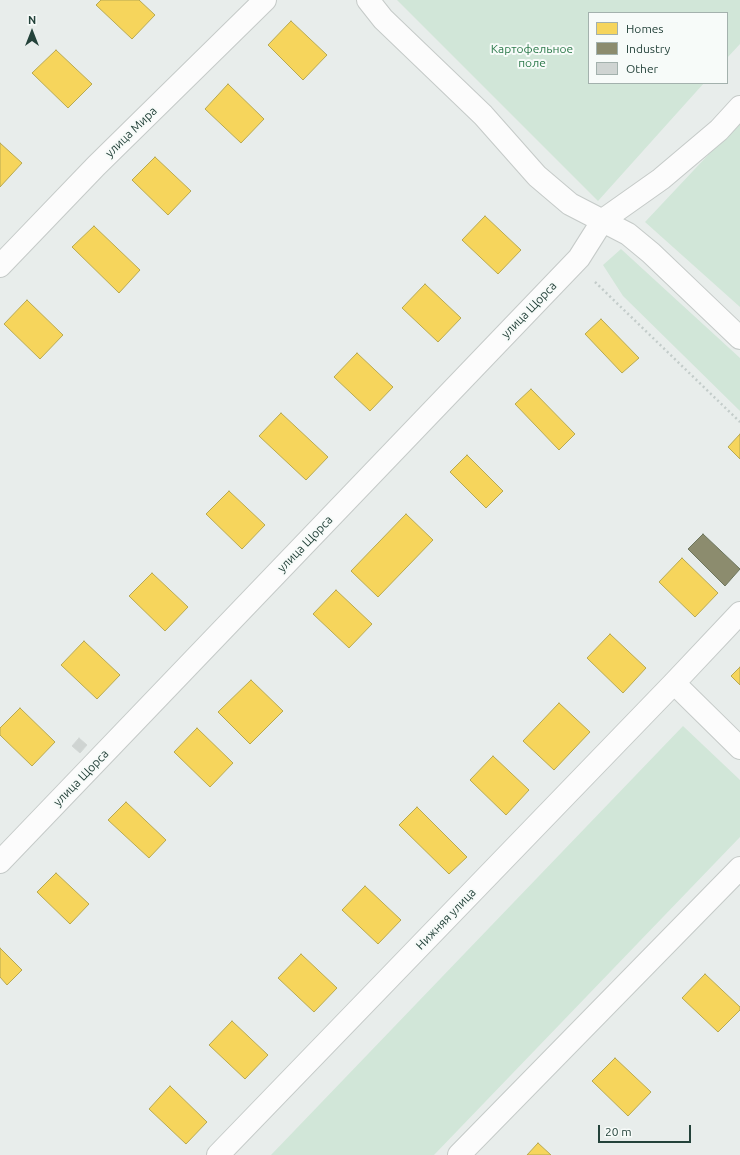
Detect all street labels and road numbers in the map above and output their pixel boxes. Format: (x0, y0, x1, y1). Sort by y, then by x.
street label: улица Мира (102, 104, 160, 160)
street label: улица Щорса (498, 279, 560, 341)
street label: улица Щорса (274, 513, 336, 575)
street label: улица Щорса (50, 747, 112, 809)
street label: Нижняя улица (413, 885, 479, 953)

